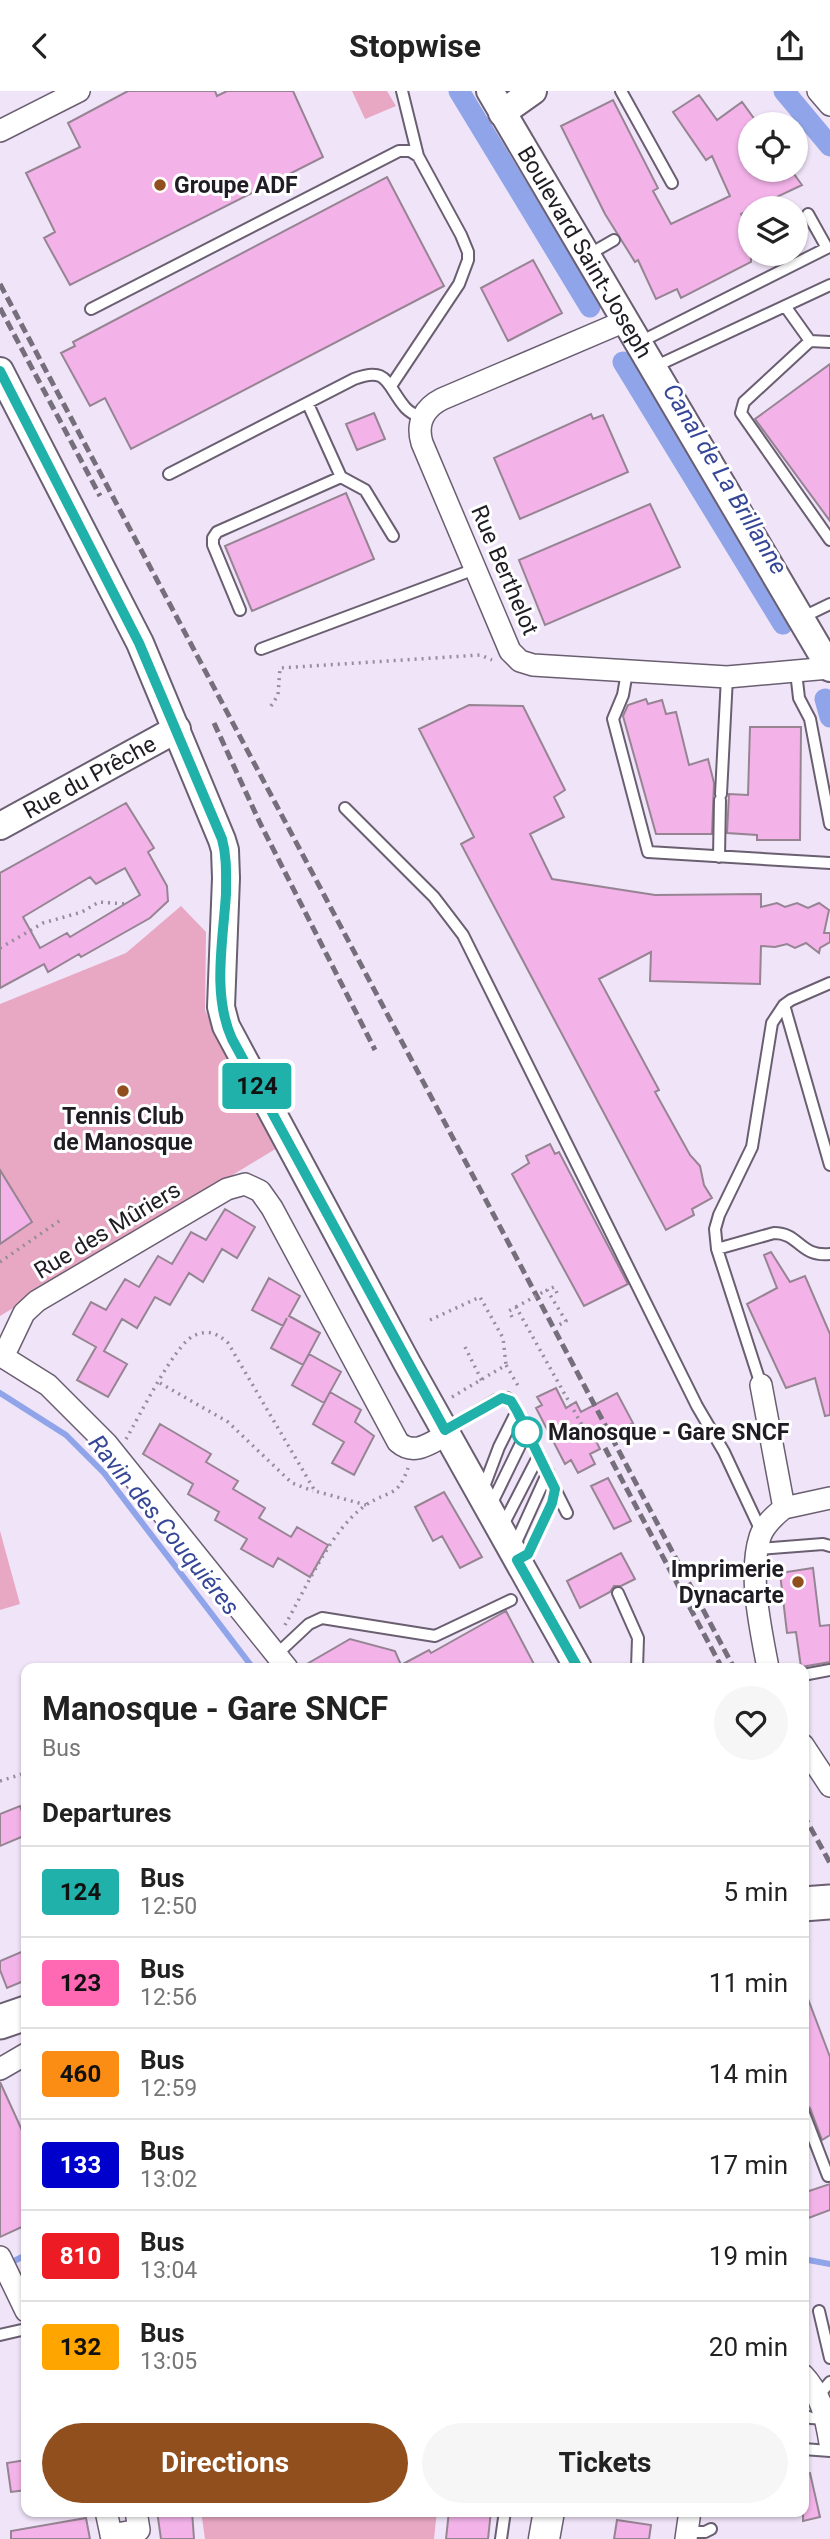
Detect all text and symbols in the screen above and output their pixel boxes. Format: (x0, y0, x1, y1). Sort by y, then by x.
icon: back (21, 27, 59, 65)
text: Stopwise (349, 27, 481, 65)
icon: share (771, 27, 809, 65)
map controls (738, 112, 808, 266)
button: locate (738, 112, 808, 182)
street label: Boulevard Saint-Joseph (512, 141, 657, 363)
place label: Groupe ADF (174, 172, 298, 199)
marker: Groupe ADF (152, 177, 168, 193)
button: layers (738, 196, 808, 266)
water label: Canal de La Brillanne (657, 379, 793, 579)
street label: Rue Berthelot (465, 501, 544, 639)
street label: Rue du Prêche (19, 730, 161, 825)
line badge: 124 (217, 1063, 297, 1109)
text: 124 (236, 1072, 278, 1100)
marker: Tennis Club de Manosque (115, 1083, 131, 1099)
place label: Tennis Club de Manosque (53, 1103, 193, 1156)
street label: Rue des Mûriers (29, 1176, 185, 1285)
marker: Manosque - Gare SNCF (512, 1417, 542, 1447)
place label: Manosque - Gare SNCF (548, 1419, 790, 1446)
water label: Ravin des Couquiéres (83, 1429, 245, 1621)
place label: Imprimerie Dynacarte (671, 1556, 784, 1609)
marker: Imprimerie Dynacarte (790, 1574, 806, 1590)
button: heart (714, 1686, 788, 1760)
text: Manosque - Gare SNCF (42, 1689, 388, 1728)
text: Bus (42, 1735, 81, 1762)
text: Departures (42, 1798, 172, 1828)
text: Bus (140, 1863, 185, 1893)
text: 5 min (723, 1877, 788, 1907)
text: 124 (60, 1878, 101, 1906)
text: 12:50 (140, 1893, 197, 1920)
text: Bus (140, 1954, 185, 1984)
text: 11 min (709, 1968, 788, 1998)
text: 123 (60, 1969, 101, 1997)
text: 12:56 (140, 1984, 197, 2011)
text: Bus (140, 2045, 185, 2075)
text: 14 min (709, 2059, 788, 2089)
text: 460 (60, 2060, 101, 2088)
text: 12:59 (140, 2075, 197, 2102)
text: Bus (140, 2136, 185, 2166)
text: 17 min (709, 2150, 788, 2180)
text: 133 (60, 2151, 101, 2179)
text: 13:02 (140, 2166, 197, 2193)
text: Bus (140, 2227, 185, 2257)
text: 19 min (709, 2241, 788, 2271)
text: 810 (60, 2242, 101, 2270)
text: 13:04 (140, 2257, 197, 2284)
text: Bus (140, 2318, 185, 2348)
text: 20 min (709, 2332, 788, 2362)
text: 132 (60, 2333, 101, 2361)
text: 13:05 (140, 2348, 197, 2375)
button: Directions (42, 2423, 408, 2503)
button: Tickets (422, 2423, 788, 2503)

